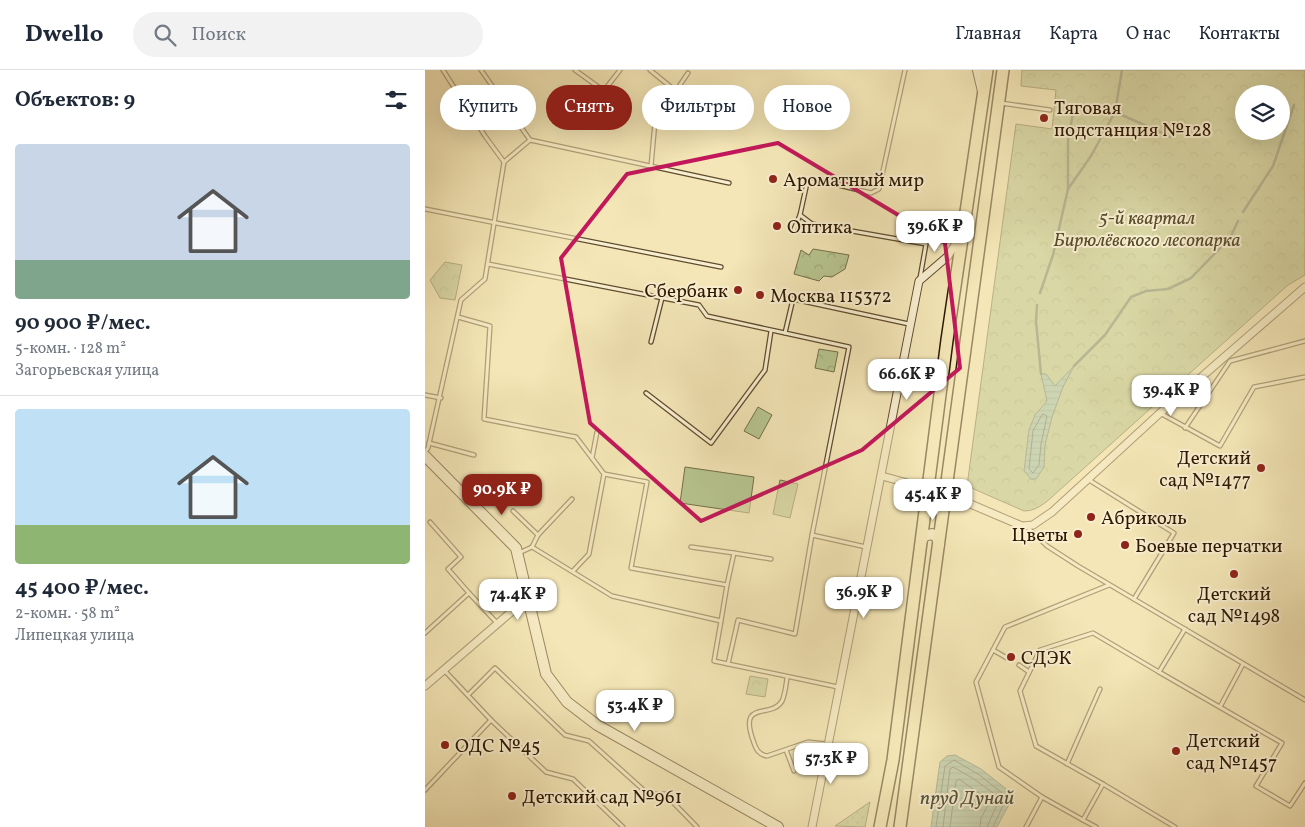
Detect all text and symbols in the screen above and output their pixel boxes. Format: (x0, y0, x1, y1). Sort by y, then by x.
search box (133, 12, 483, 57)
text: Dwello (25, 18, 103, 52)
icon: search (151, 21, 179, 49)
text: Поиск (191, 22, 246, 48)
text: Главная (955, 22, 1021, 47)
text: Карта (1049, 22, 1098, 47)
text: О нас (1126, 22, 1171, 47)
text: Контакты (1199, 22, 1280, 47)
chip: Купить (440, 85, 536, 130)
chip: Снять (546, 85, 632, 130)
chip: Фильтры (642, 85, 754, 130)
chip: Новое (764, 85, 850, 130)
map controls (1235, 85, 1290, 140)
button: layers (1235, 85, 1290, 140)
text: Объектов: 9 (15, 86, 135, 115)
icon: filters (382, 86, 410, 114)
place label: Тяговая подстанция №128 (1054, 96, 1212, 144)
marker: Тяговая подстанция №128 (1038, 112, 1050, 124)
place label: Ароматный мир (783, 168, 924, 194)
marker: Ароматный мир (767, 173, 779, 185)
icon: home (168, 176, 258, 266)
park label: 5-й квартал Бирюлёвского лесопарка (1054, 206, 1240, 254)
pin: 39.6K ₽ (889, 210, 981, 253)
place label: Оптика (787, 215, 853, 241)
text: 39.6K ₽ (907, 216, 963, 238)
marker: Оптика (771, 220, 783, 232)
place label: Сбербанк (644, 279, 728, 305)
marker: Сбербанк (732, 284, 744, 296)
place label: Москва 115372 (770, 284, 892, 310)
marker: Москва 115372 (754, 289, 766, 301)
text: 90 900 ₽/мес. (15, 309, 151, 338)
text: 5-комн. · 128 m² (15, 338, 126, 360)
pin: 66.6K ₽ (861, 358, 953, 401)
text: Загорьевская улица (15, 360, 159, 382)
text: 66.6K ₽ (879, 364, 935, 386)
pin: 39.4K ₽ (1125, 374, 1217, 417)
text: 39.4K ₽ (1143, 380, 1199, 402)
icon: home (168, 442, 258, 532)
place label: Детский сад №1477 (1159, 446, 1251, 494)
marker: Детский сад №1477 (1255, 462, 1267, 474)
pin: 90.9K ₽ (456, 474, 548, 516)
pin: 45.4K ₽ (887, 478, 979, 521)
text: 90.9K ₽ (473, 479, 531, 501)
text: 45.4K ₽ (904, 484, 962, 506)
place label: Абриколь (1101, 506, 1187, 532)
marker: Абриколь (1085, 511, 1097, 523)
place label: Цветы (1012, 523, 1068, 549)
marker: Цветы (1072, 528, 1084, 540)
place label: Боевые перчатки (1135, 534, 1283, 560)
marker: Боевые перчатки (1119, 539, 1131, 551)
marker: Детский сад №1498 (1228, 568, 1240, 580)
text: 45 400 ₽/мес. (15, 574, 149, 603)
pin: 36.9K ₽ (818, 576, 910, 619)
pin: 74.4K ₽ (472, 578, 564, 621)
text: 36.9K ₽ (836, 582, 892, 604)
place label: Детский сад №1498 (1188, 582, 1280, 630)
text: 74.4K ₽ (490, 584, 546, 606)
text: 2-комн. · 58 m² (15, 603, 120, 625)
text: Липецкая улица (15, 625, 134, 647)
place label: СДЭК (1021, 646, 1071, 672)
marker: СДЭК (1005, 651, 1017, 663)
pin: 53.4K ₽ (589, 690, 681, 732)
text: 53.4K ₽ (607, 695, 663, 717)
place label: Детский сад №1457 (1186, 729, 1277, 777)
place label: ОДС №45 (455, 734, 540, 760)
marker: ОДС №45 (439, 739, 451, 751)
pin: 57.3K ₽ (785, 742, 877, 785)
marker: Детский сад №1457 (1170, 745, 1182, 757)
text: 57.3K ₽ (805, 748, 857, 770)
place label: Детский сад №961 (522, 785, 682, 811)
water label: пруд Дунай (920, 785, 1014, 813)
marker: Детский сад №961 (506, 790, 518, 802)

